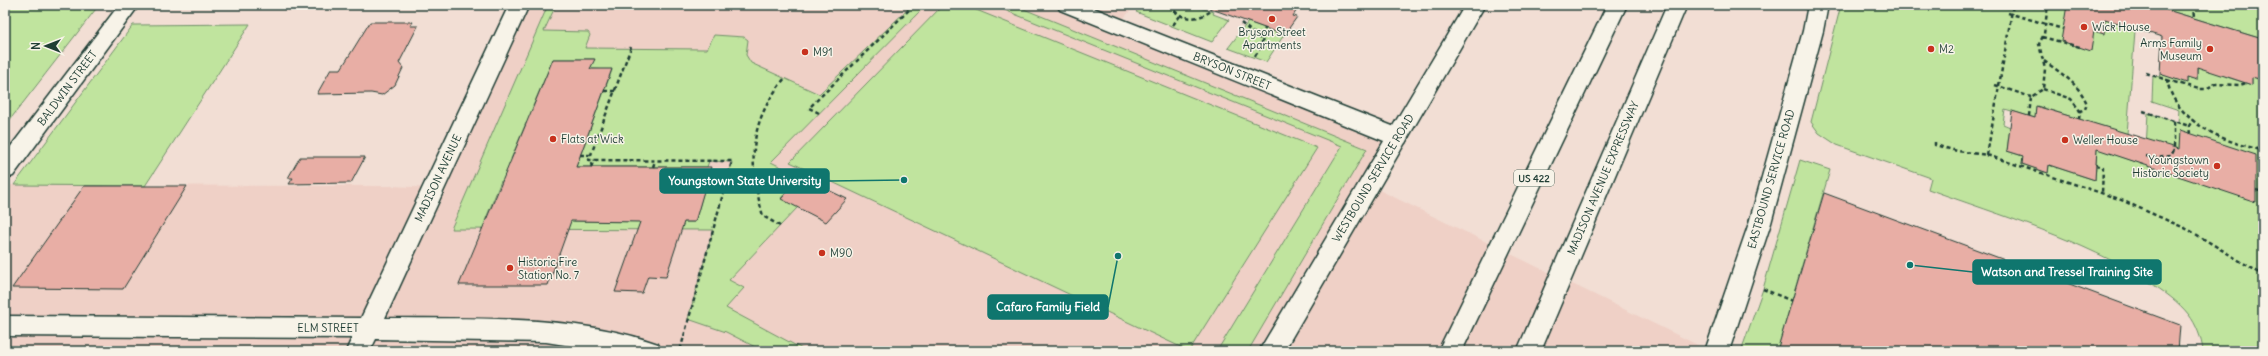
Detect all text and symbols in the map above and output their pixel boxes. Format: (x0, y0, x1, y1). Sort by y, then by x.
marker: Bryson Street Apartments (1267, 14, 1277, 24)
place label: Wick House (2092, 20, 2150, 34)
marker: Wick House (2079, 22, 2089, 32)
place label: Bryson Street Apartments (1238, 25, 1306, 52)
north arrow (26, 26, 66, 66)
place label: Arms Family Museum (2140, 36, 2202, 63)
text: N (29, 42, 43, 50)
place label: M2 (1939, 42, 1954, 56)
marker: M2 (1926, 44, 1936, 54)
marker: Arms Family Museum (2205, 44, 2215, 54)
place label: M91 (813, 45, 833, 59)
street label: BALDWIN STREET (34, 47, 100, 128)
marker: M91 (800, 47, 810, 57)
street label: BRYSON STREET (1191, 49, 1273, 93)
street label: MADISON AVENUE EXPRESSWAY (1564, 99, 1642, 257)
street label: EASTBOUND SERVICE ROAD (1744, 108, 1798, 250)
street label: WESTBOUND SERVICE ROAD (1329, 111, 1417, 245)
street label: MADISON AVENUE (412, 132, 464, 224)
place label: Flats at Wick (561, 132, 624, 146)
place label: Weller House (2073, 133, 2138, 147)
marker: Flats at Wick (548, 134, 558, 144)
marker: Weller House (2060, 135, 2070, 145)
place label: Youngstown Historic Society (2132, 153, 2209, 180)
marker: Youngstown Historic Society (2212, 161, 2222, 171)
callout: Youngstown State University (660, 169, 829, 193)
road number: US 422 (1514, 170, 1554, 186)
text: Youngstown State University (667, 173, 822, 189)
place label: M90 (830, 246, 853, 260)
marker: M90 (817, 248, 827, 258)
place label: Historic Fire Station No. 7 (518, 255, 580, 282)
callout: Watson and Tressel Training Site (1973, 260, 2161, 284)
marker: Historic Fire Station No. 7 (505, 263, 515, 273)
text: Watson and Tressel Training Site (1981, 264, 2154, 280)
callout: Cafaro Family Field (988, 295, 1108, 319)
text: Cafaro Family Field (996, 299, 1100, 315)
street label: ELM STREET (297, 321, 359, 335)

